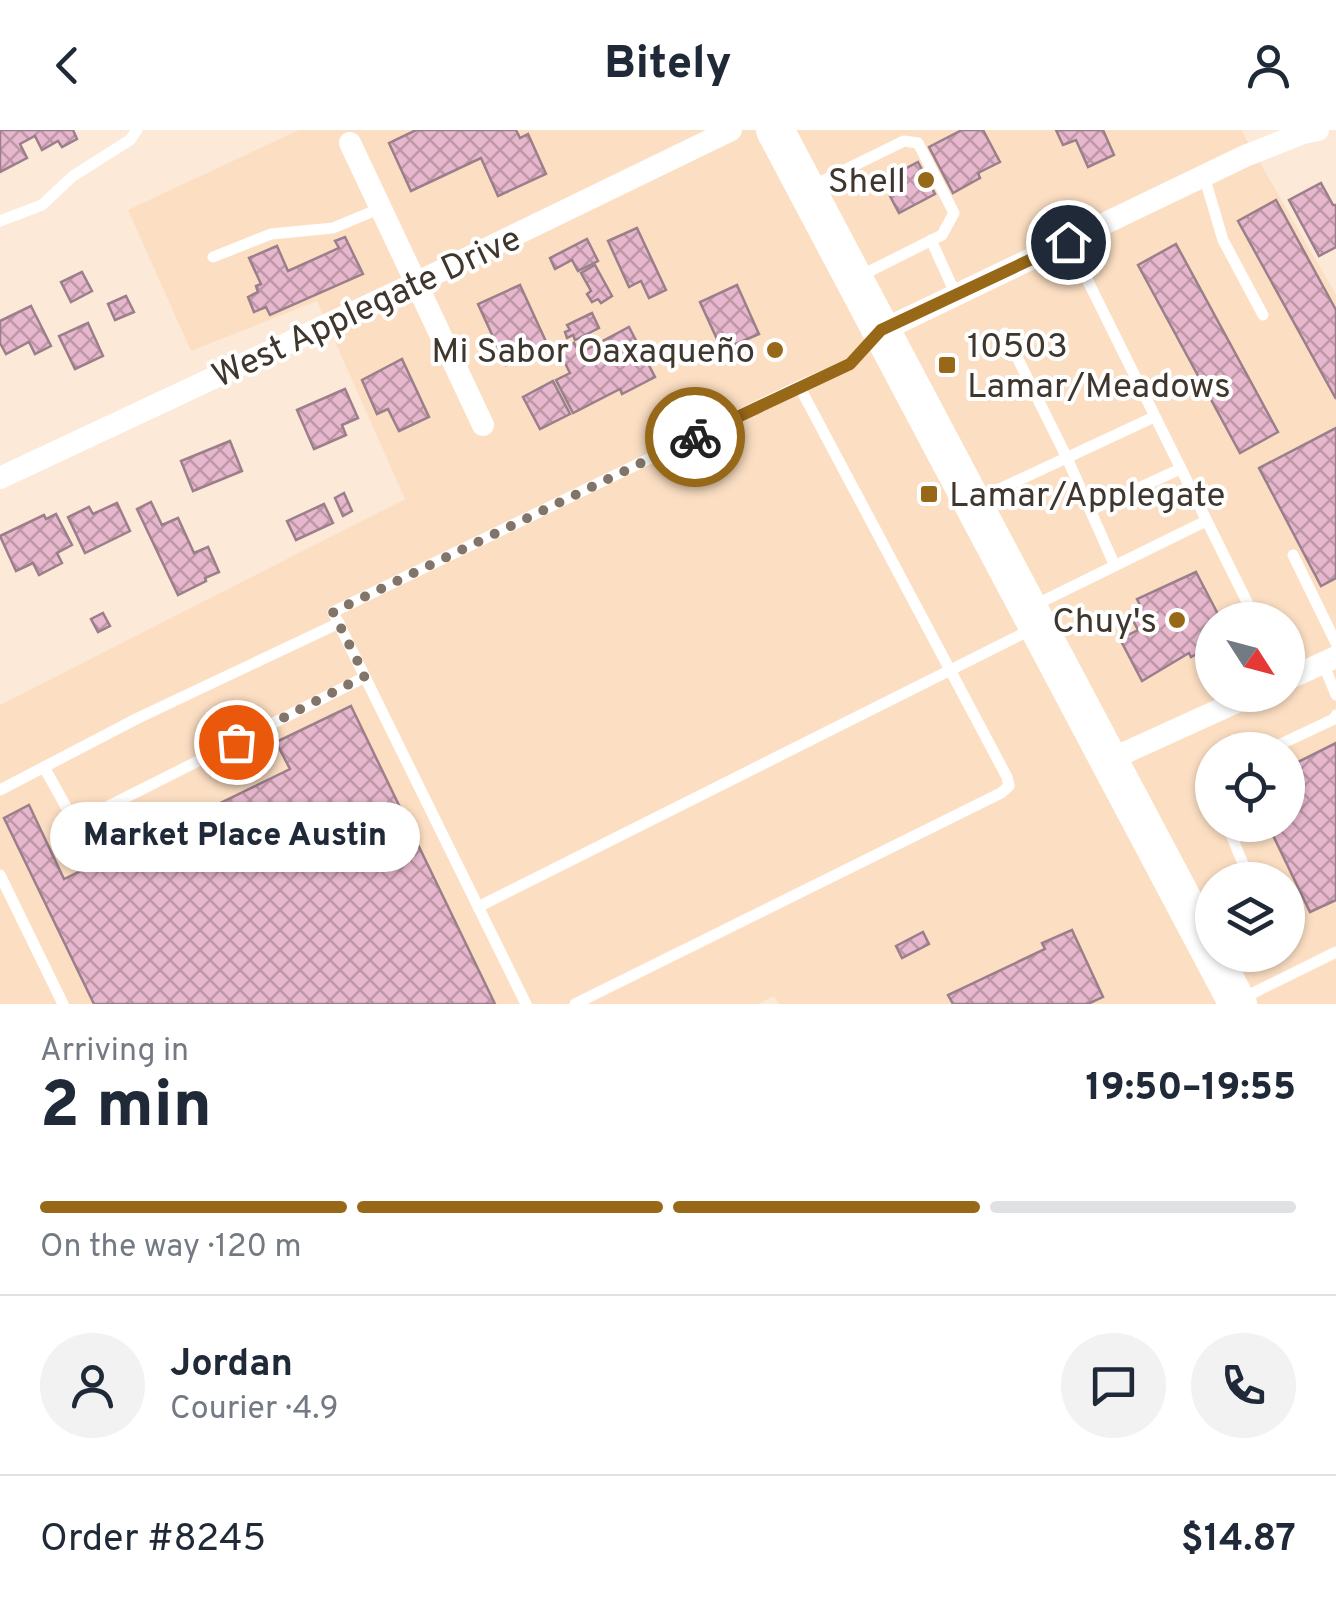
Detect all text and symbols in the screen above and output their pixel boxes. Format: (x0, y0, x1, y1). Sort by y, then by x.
text: Bitely (604, 37, 732, 94)
icon: back (40, 38, 95, 93)
icon: person (1241, 38, 1296, 93)
place label: Shell (828, 161, 906, 205)
marker: Shell (915, 169, 937, 191)
pin (1026, 200, 1111, 285)
icon: home (1041, 215, 1096, 270)
street label: West Applegate Drive (206, 218, 529, 400)
place label: 10503 Lamar/Meadows (967, 326, 1231, 410)
place label: Mi Sabor Oaxaqueño (431, 331, 755, 375)
marker: Mi Sabor Oaxaqueño (764, 339, 786, 361)
marker: 10503 Lamar/Meadows (936, 354, 958, 376)
courier (645, 387, 745, 487)
icon: bike (668, 410, 723, 465)
place label: Lamar/Applegate (949, 475, 1225, 519)
marker: Lamar/Applegate (918, 483, 940, 505)
place label: Chuy's (1052, 601, 1157, 645)
north arrow (1195, 602, 1305, 712)
map controls (1195, 602, 1305, 972)
marker: Chuy's (1166, 609, 1188, 631)
pin (194, 700, 279, 785)
icon: bag (209, 715, 264, 770)
button: locate (1195, 732, 1305, 842)
callout: Market Place Austin (51, 802, 421, 872)
text: Market Place Austin (83, 817, 387, 857)
button: layers (1195, 862, 1305, 972)
text: Arriving in (40, 1032, 189, 1072)
text: 19:50–19:55 (1086, 1065, 1296, 1114)
text: 2 min (40, 1068, 212, 1150)
text: On the way · 120 m (40, 1228, 302, 1268)
button: person (40, 1333, 145, 1438)
button: chat (1061, 1333, 1166, 1438)
button: phone (1191, 1333, 1296, 1438)
text: Jordan (170, 1341, 293, 1390)
text: Courier · 4.9 (170, 1390, 339, 1430)
text: Order #8245 (40, 1516, 266, 1565)
text: $14.87 (1181, 1516, 1296, 1565)

